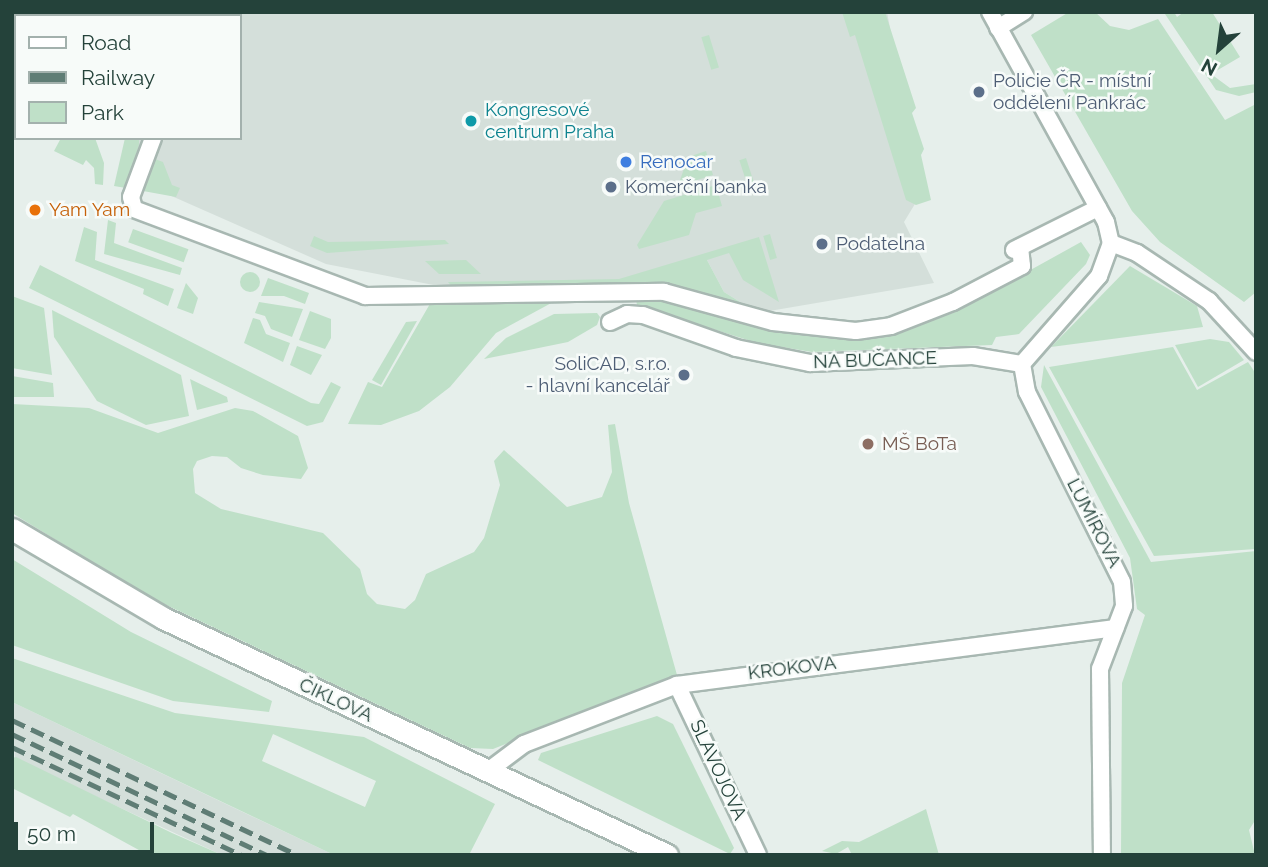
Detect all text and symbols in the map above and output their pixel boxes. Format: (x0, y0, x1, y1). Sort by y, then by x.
legend (14, 14, 242, 140)
north arrow (1184, 14, 1254, 84)
text: Road (81, 30, 131, 55)
text: N (1198, 54, 1221, 81)
text: Railway (81, 65, 155, 90)
place label: Policie ČR - místní oddělení Pankrác (993, 70, 1151, 114)
marker: Policie ČR - místní oddělení Pankrác (971, 84, 987, 100)
place label: Kongresové centrum Praha (485, 99, 614, 143)
text: Park (81, 100, 124, 125)
marker: Kongresové centrum Praha (463, 113, 479, 129)
place label: Renocar (640, 151, 713, 173)
marker: Renocar (618, 154, 634, 170)
place label: Komerční banka (625, 176, 767, 198)
marker: Komerční banka (603, 179, 619, 195)
place label: Yam Yam (49, 199, 131, 221)
marker: Yam Yam (27, 202, 43, 218)
place label: Podatelna (836, 233, 925, 255)
marker: Podatelna (814, 236, 830, 252)
street label: NA BUČANCE (812, 346, 938, 374)
place label: SoliCAD, s.r.o. - hlavní kancelář (526, 353, 670, 397)
marker: SoliCAD, s.r.o. - hlavní kancelář (676, 367, 692, 383)
place label: MŠ BoTa (882, 433, 957, 455)
marker: MŠ BoTa (860, 436, 876, 452)
street label: LUMÍROVA (1062, 475, 1126, 571)
street label: KROKOVA (747, 651, 837, 685)
street label: ČIKLOVA (295, 673, 377, 727)
street label: SLAVOJOVA (685, 716, 751, 824)
scale bar (18, 808, 158, 852)
text: 50 m (27, 821, 76, 846)

